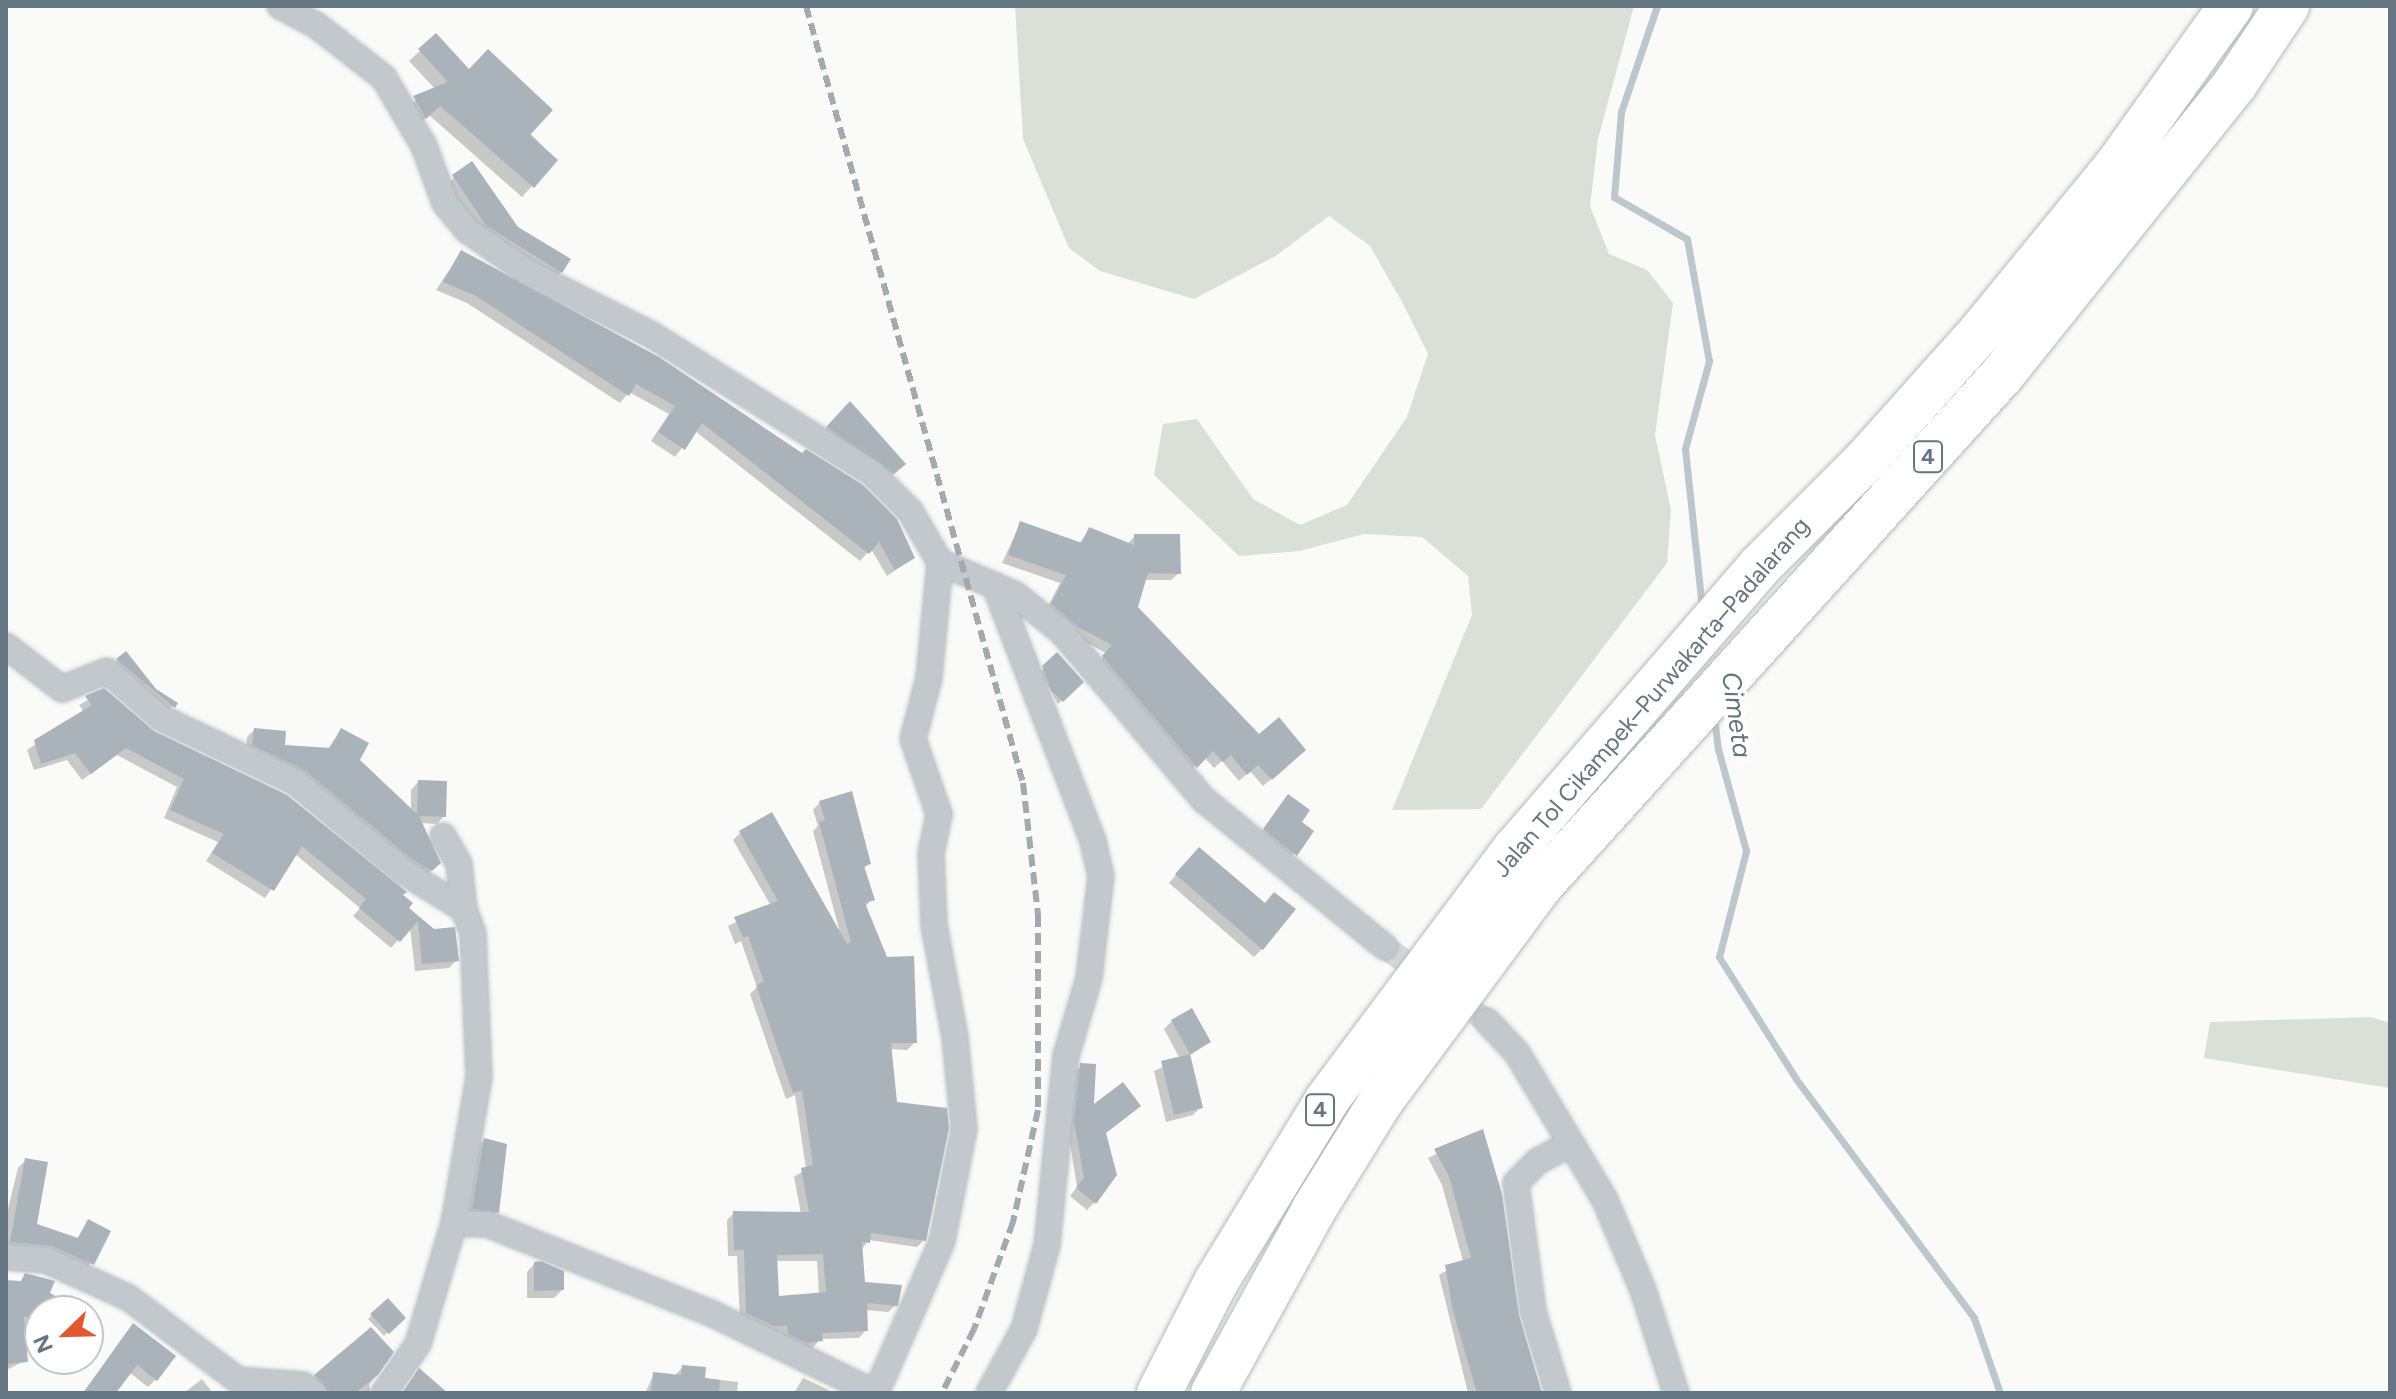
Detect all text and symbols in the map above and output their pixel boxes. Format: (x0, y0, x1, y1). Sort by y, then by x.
road number: 4 (1912, 439, 1944, 475)
street label: Jalan Tol Cikampek–Purwakarta–Padalarang (1487, 511, 1815, 883)
water label: Cimeta (1715, 670, 1757, 760)
road number: 4 (1304, 1092, 1336, 1128)
north arrow (24, 1295, 104, 1375)
text: N (28, 1331, 59, 1357)

